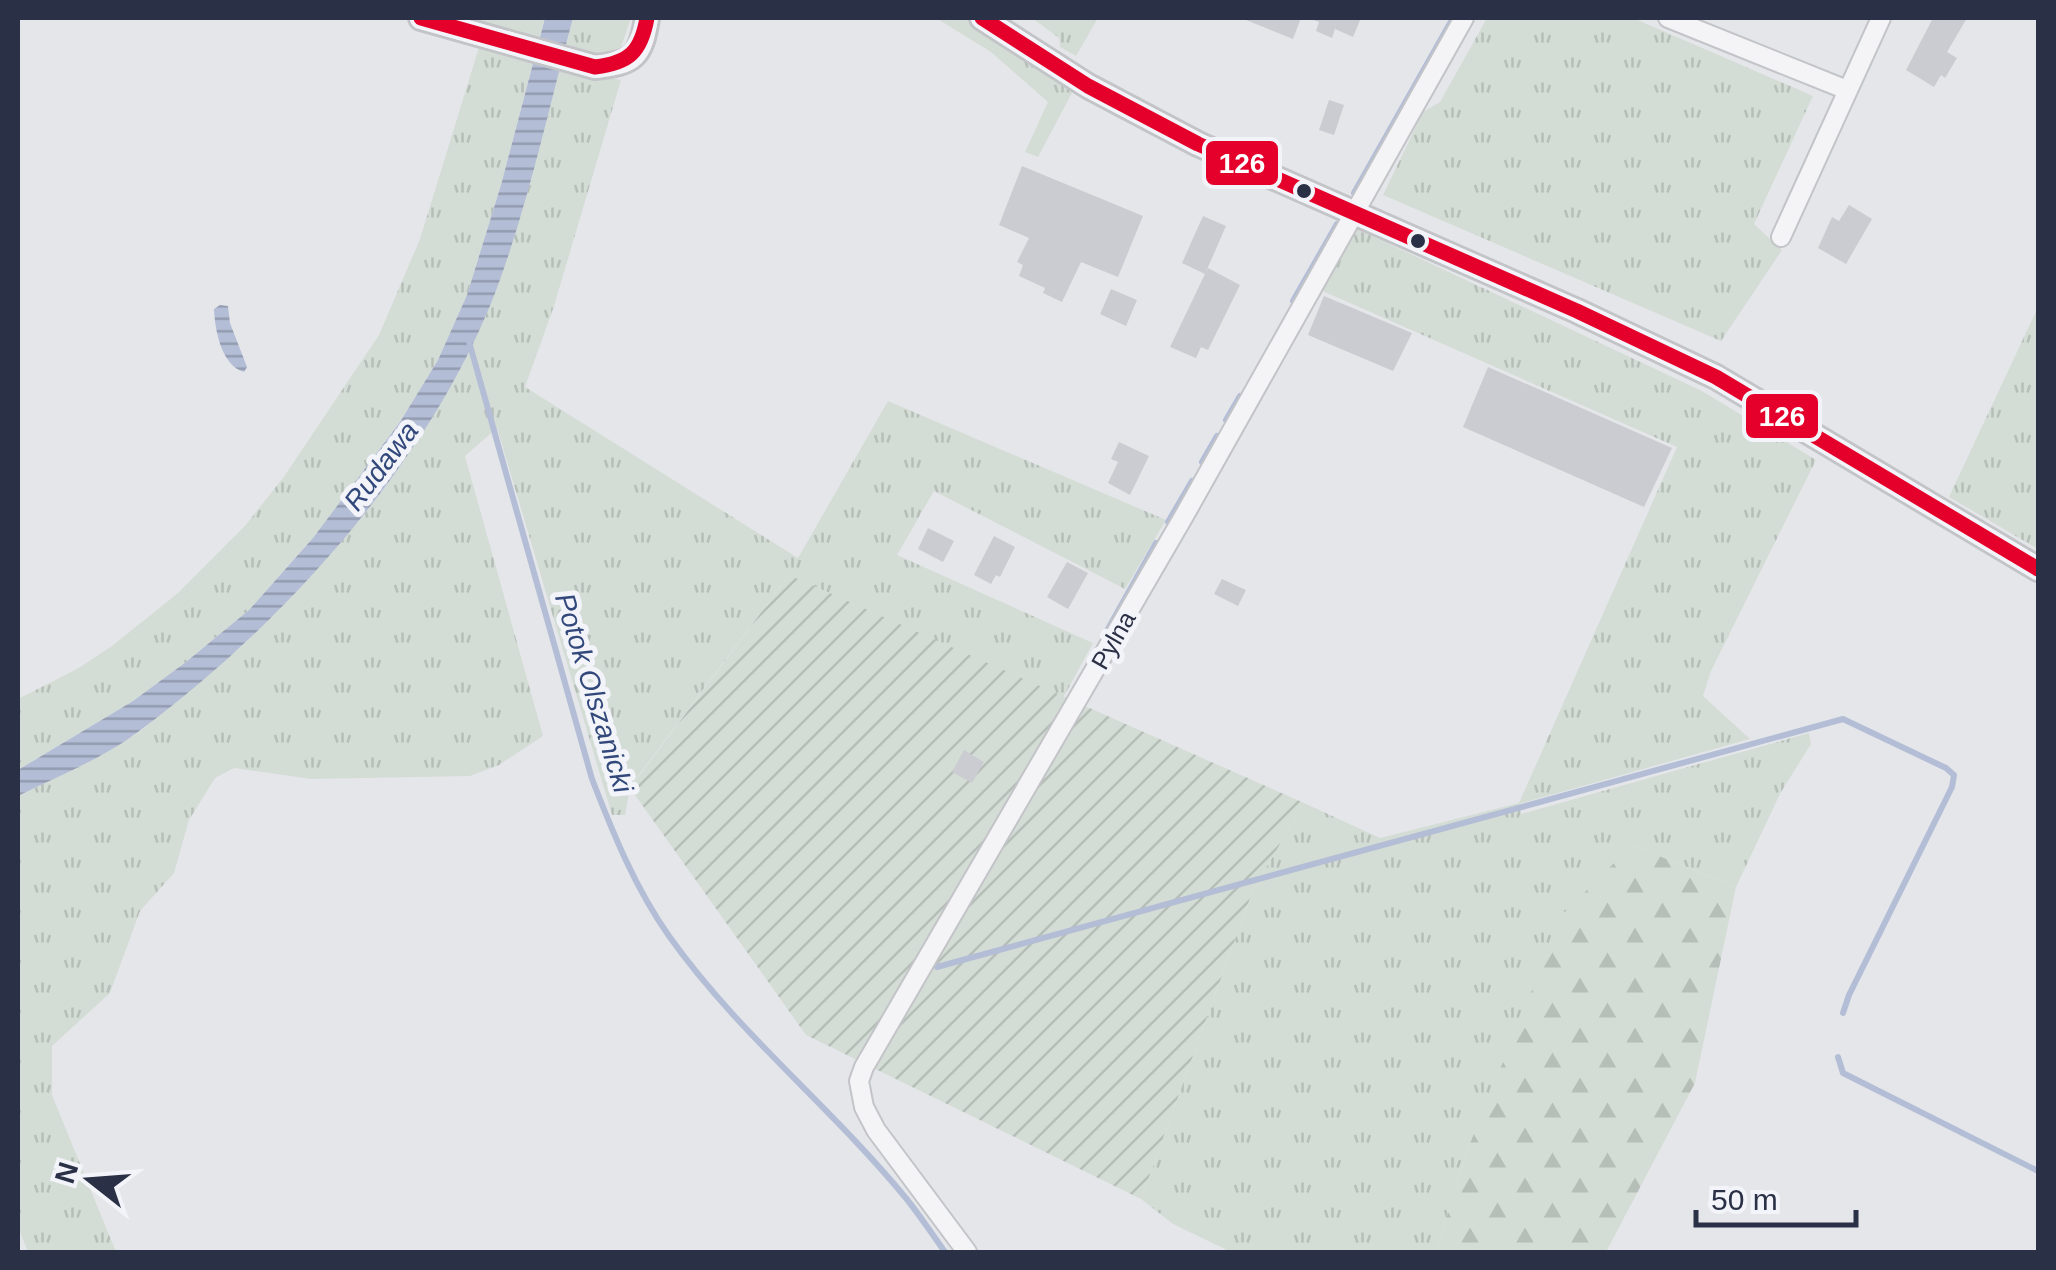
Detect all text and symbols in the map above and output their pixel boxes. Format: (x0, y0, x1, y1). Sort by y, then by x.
line badge: 126 (1204, 139, 1280, 187)
text: 126 (1219, 148, 1265, 179)
unlabelled marker (1294, 181, 1314, 201)
unlabelled marker (1408, 231, 1428, 251)
line badge: 126 (1744, 392, 1820, 440)
text: 126 (1759, 401, 1805, 432)
water label: Rudawa (338, 416, 424, 516)
water label: Potok Olszanicki (549, 590, 639, 797)
street label: Pylna (1085, 606, 1141, 674)
north arrow (40, 1130, 140, 1230)
text: N (49, 1159, 84, 1187)
scale bar (1696, 1165, 1856, 1227)
text: 50 m (1711, 1183, 1778, 1216)

